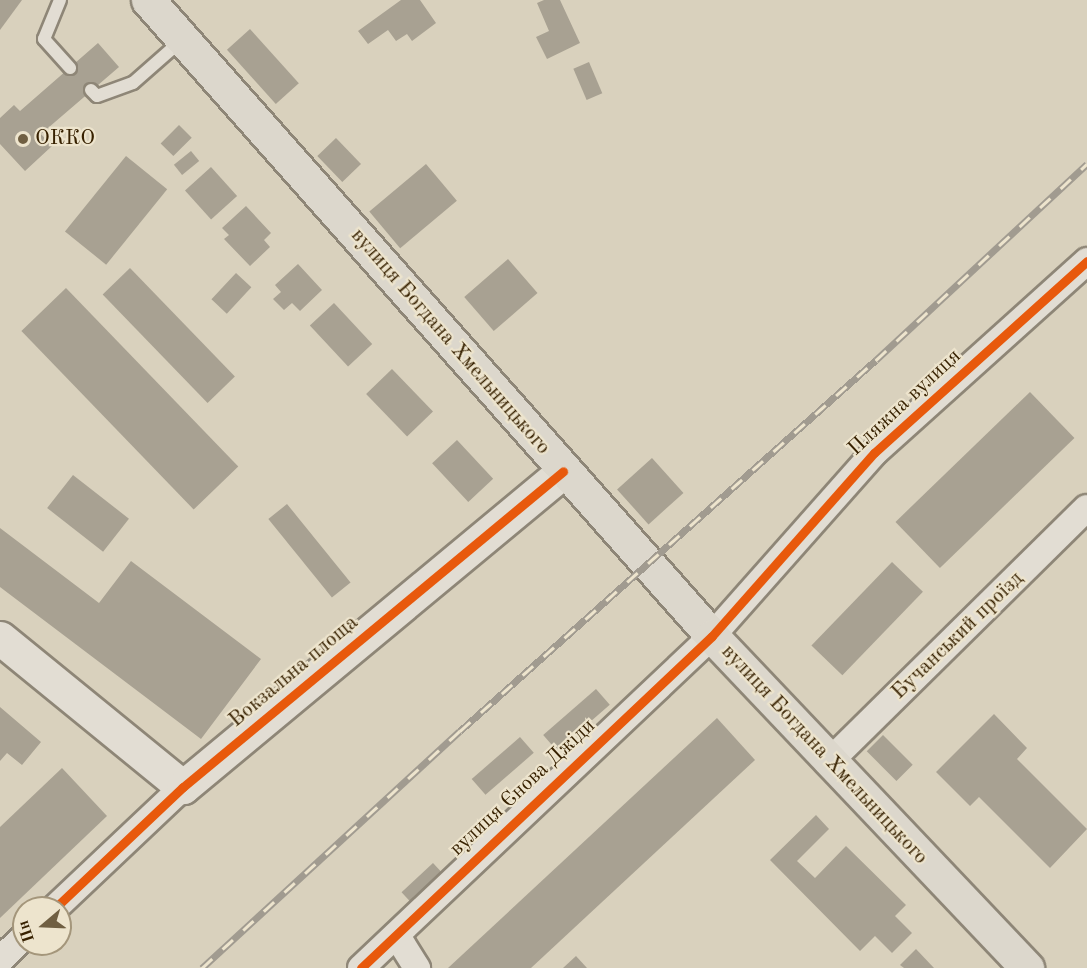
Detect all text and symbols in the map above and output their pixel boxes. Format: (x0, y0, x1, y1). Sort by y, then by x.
place label: ОККО (35, 126, 95, 152)
marker: ОККО (16, 132, 30, 146)
street label: вулиця Богдана Хмельницького (345, 224, 555, 460)
street label: Пляжна вулиця (843, 344, 967, 462)
street label: Бучанський проїзд (887, 567, 1029, 705)
street label: Вокзальна площа (224, 611, 364, 733)
street label: вулиця Богдана Хмельницького (715, 640, 933, 870)
street label: вулиця Єнова Джіди (445, 714, 601, 862)
north arrow (12, 896, 72, 956)
text: Пн (16, 918, 38, 944)

